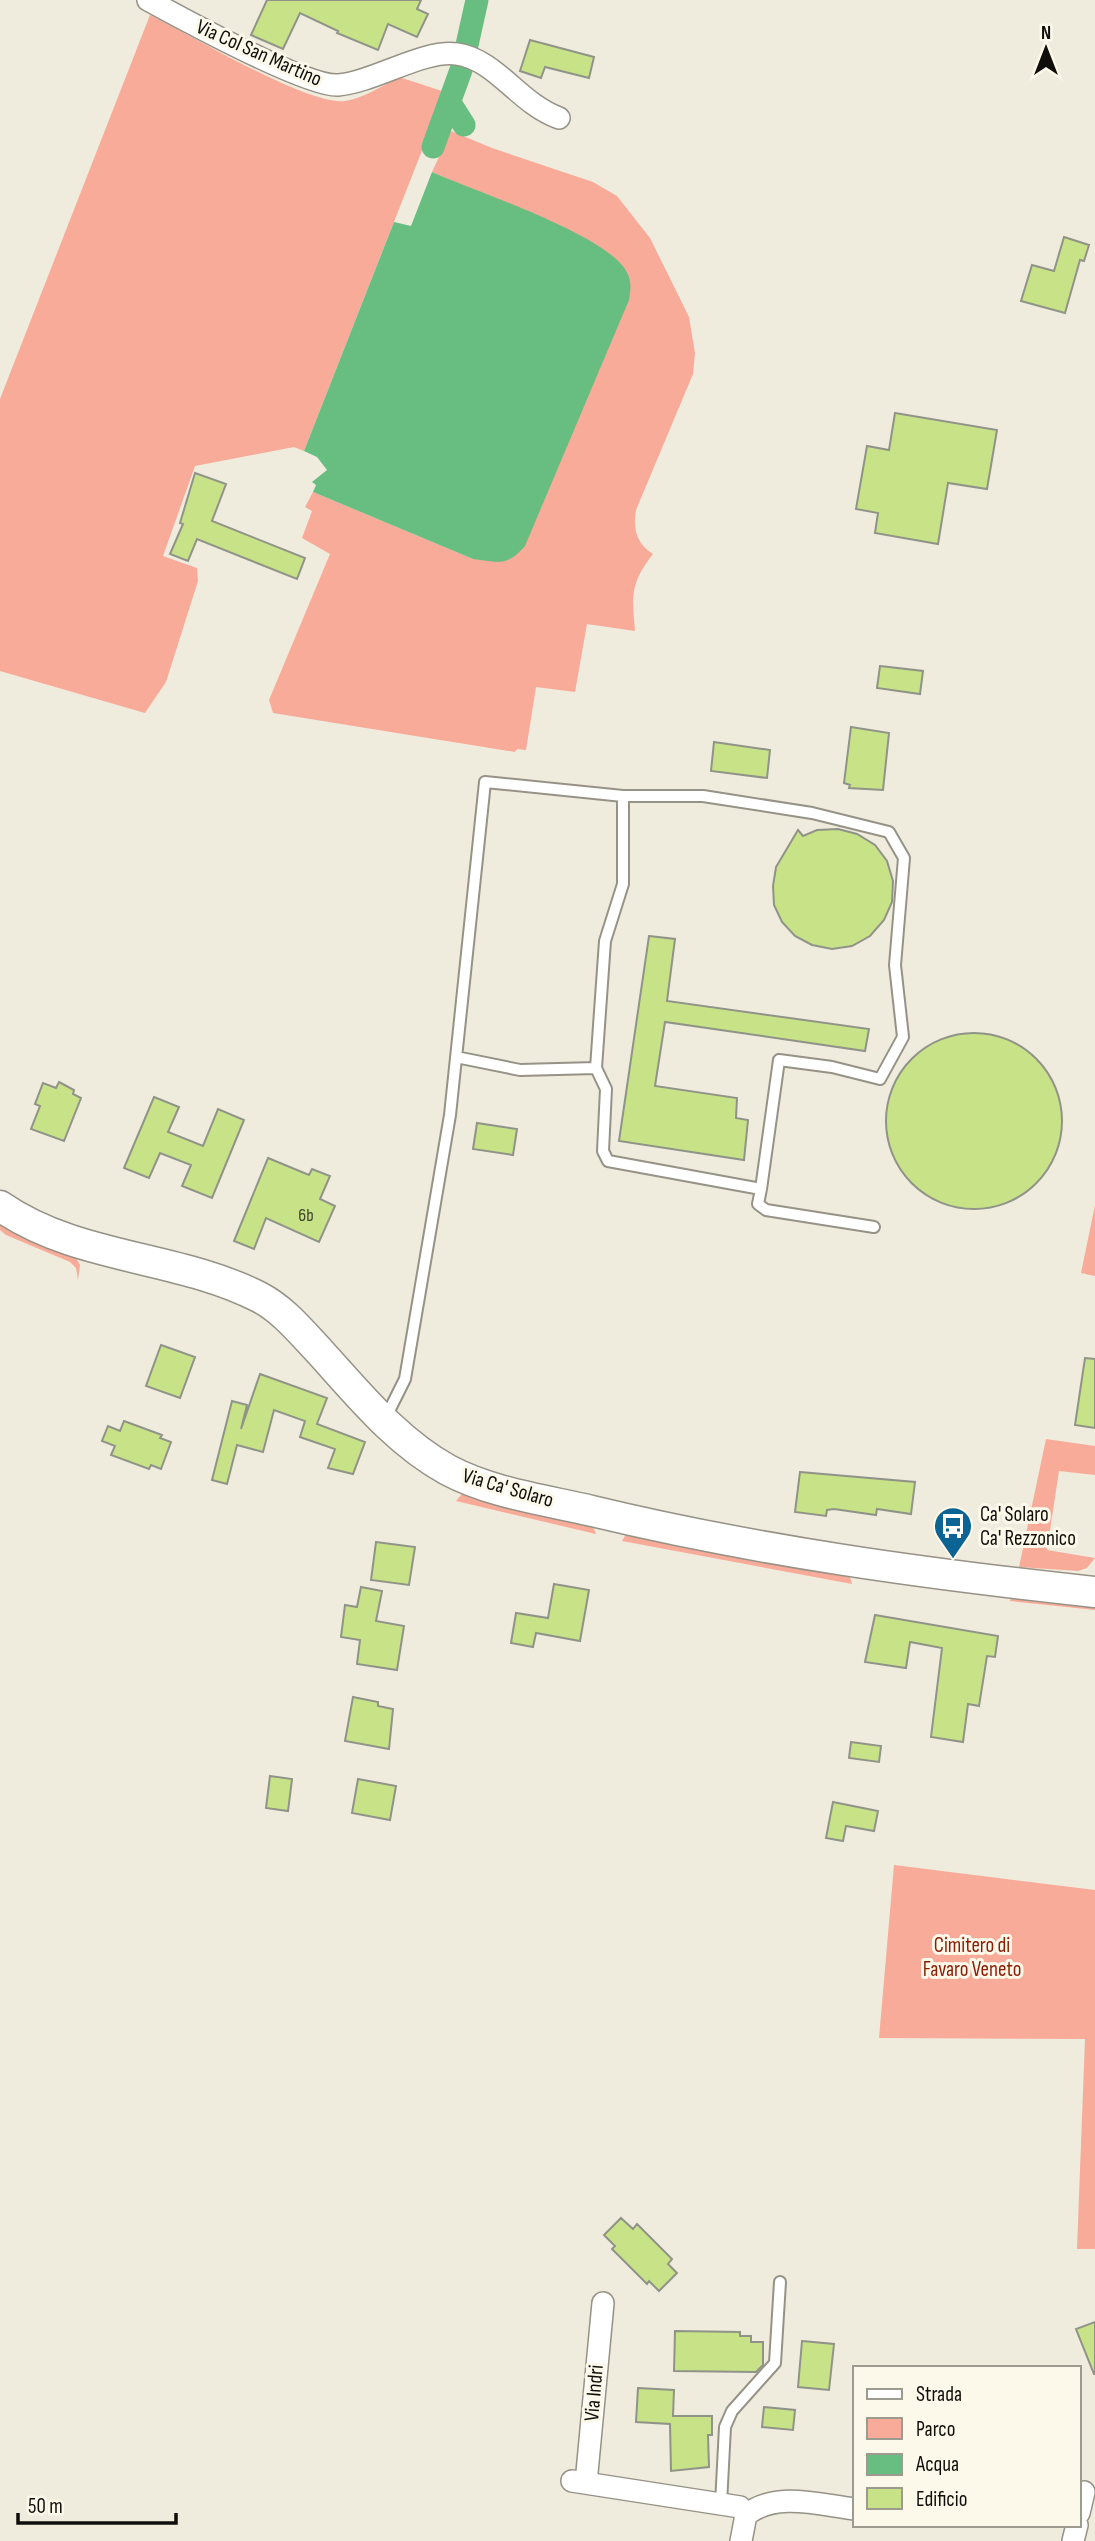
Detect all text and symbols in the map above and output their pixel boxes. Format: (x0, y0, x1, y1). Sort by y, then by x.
street label: Via Col San Martino (192, 14, 326, 92)
north arrow (1011, 14, 1081, 84)
text: N (1041, 22, 1051, 45)
house number: 6b (298, 1205, 314, 1226)
street label: Via Ca' Solaro (460, 1463, 556, 1513)
place label: Ca' Solaro Ca' Rezzonico (980, 1502, 1076, 1551)
bus stop icon: Ca' Solaro Ca' Rezzonico (932, 1505, 974, 1560)
park label: Cimitero di Favaro Veneto (923, 1933, 1021, 1982)
street label: Via Indri (579, 2364, 609, 2422)
legend (853, 2366, 1081, 2527)
text: Strada (916, 2382, 962, 2407)
text: Parco (916, 2417, 955, 2442)
text: Acqua (915, 2452, 959, 2477)
scale bar (18, 2482, 175, 2526)
text: Edificio (916, 2487, 967, 2512)
text: 50 m (28, 2494, 63, 2519)

